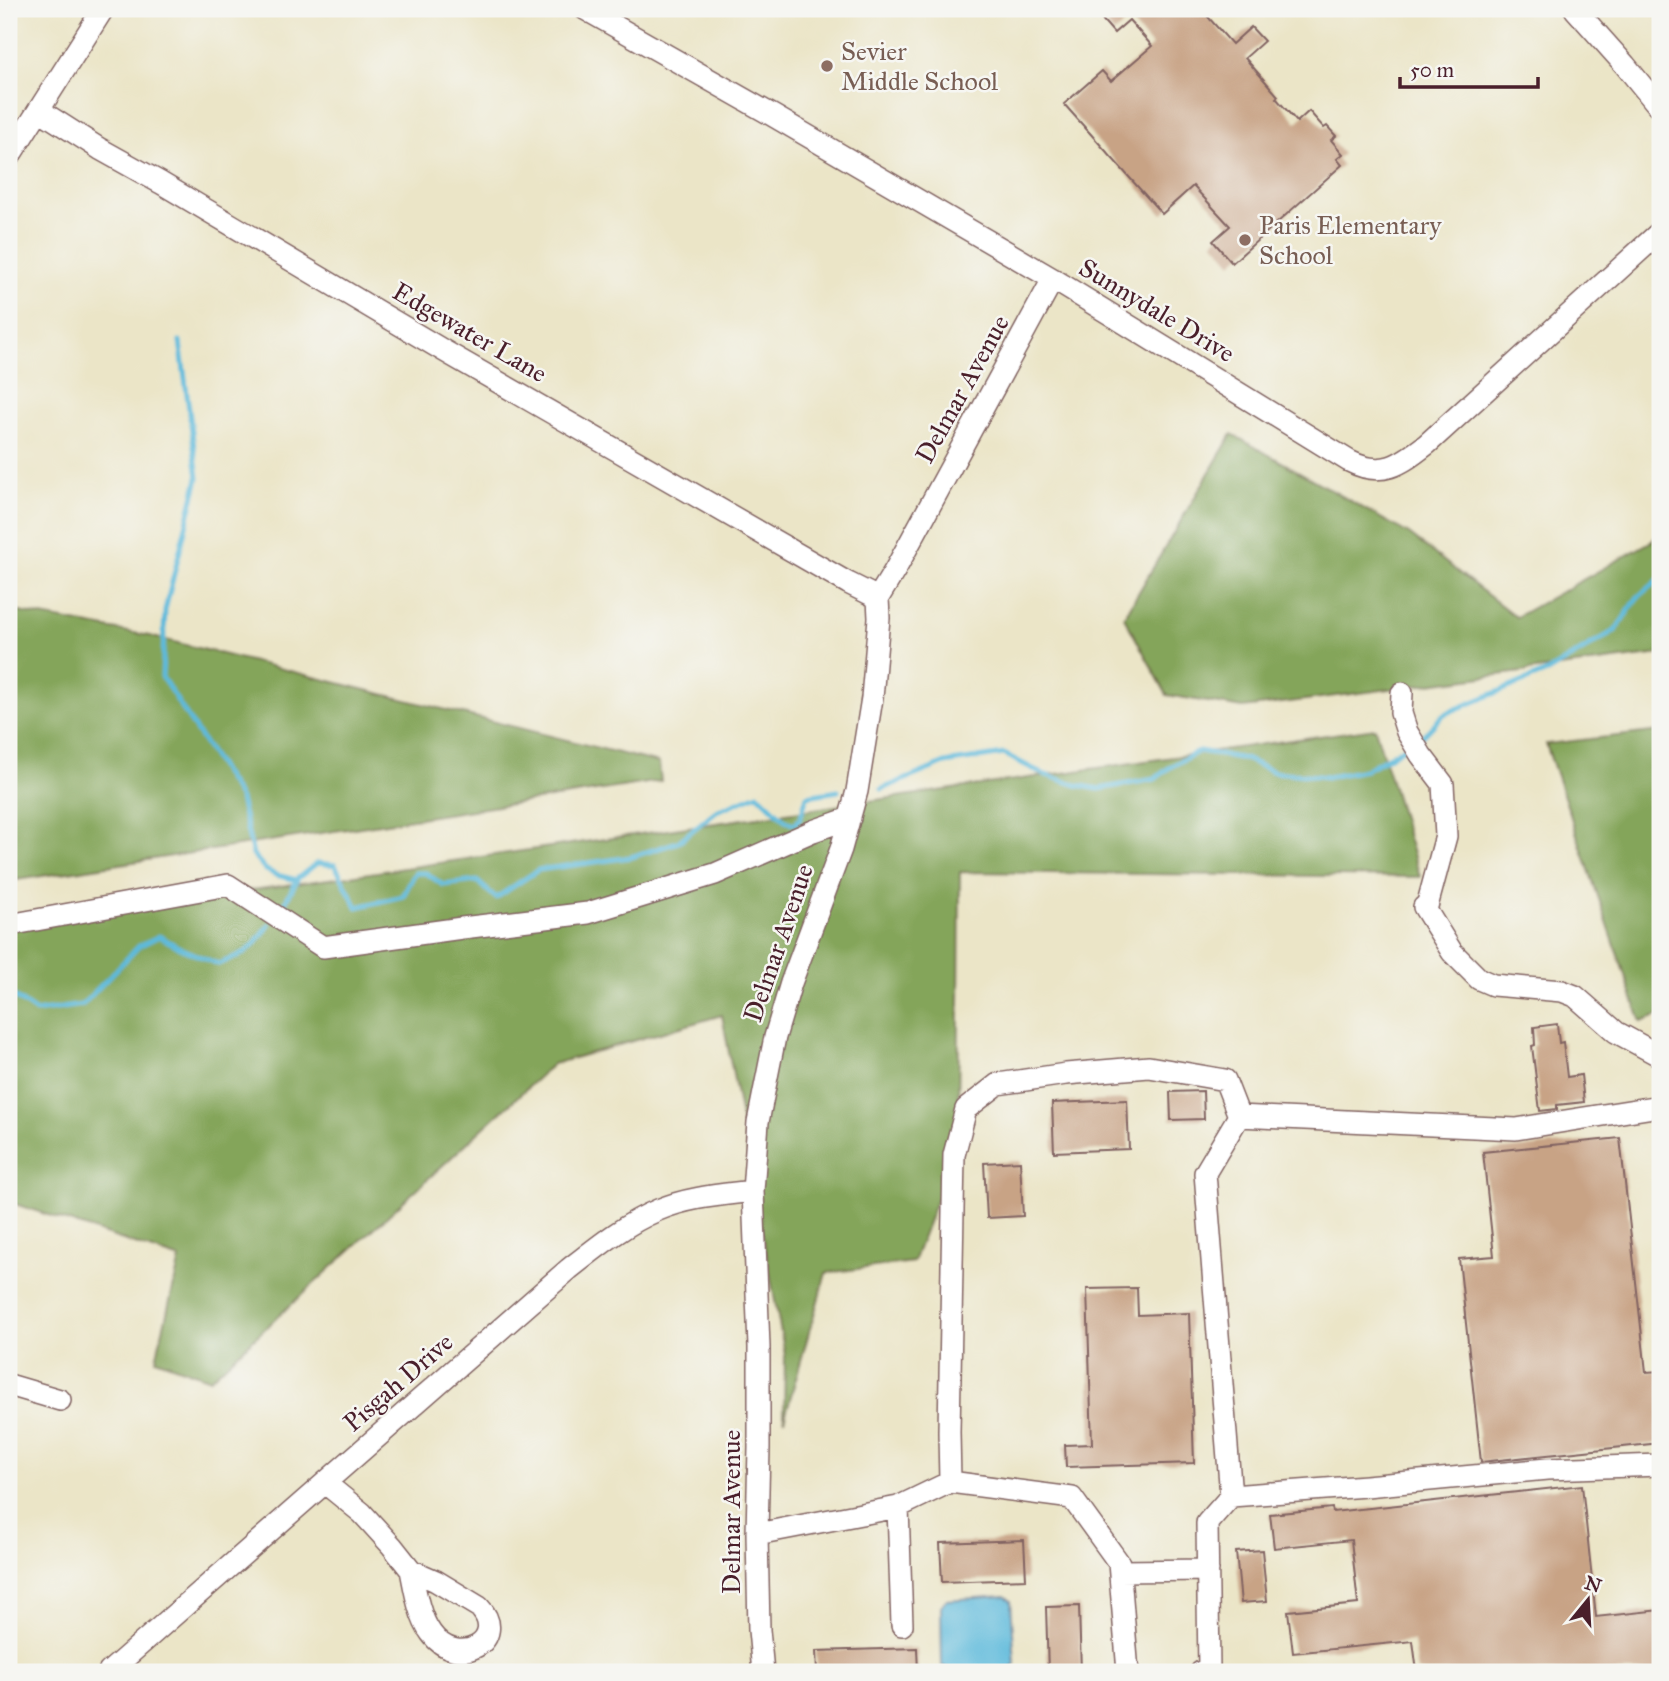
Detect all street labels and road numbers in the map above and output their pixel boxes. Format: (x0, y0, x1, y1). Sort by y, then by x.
street label: Sunnydale Drive (1073, 251, 1241, 369)
street label: Edgewater Lane (387, 275, 553, 389)
street label: Delmar Avenue (908, 309, 1016, 469)
street label: Delmar Avenue (736, 860, 820, 1026)
street label: Pisgah Drive (337, 1326, 459, 1438)
street label: Delmar Avenue (715, 1430, 747, 1594)

